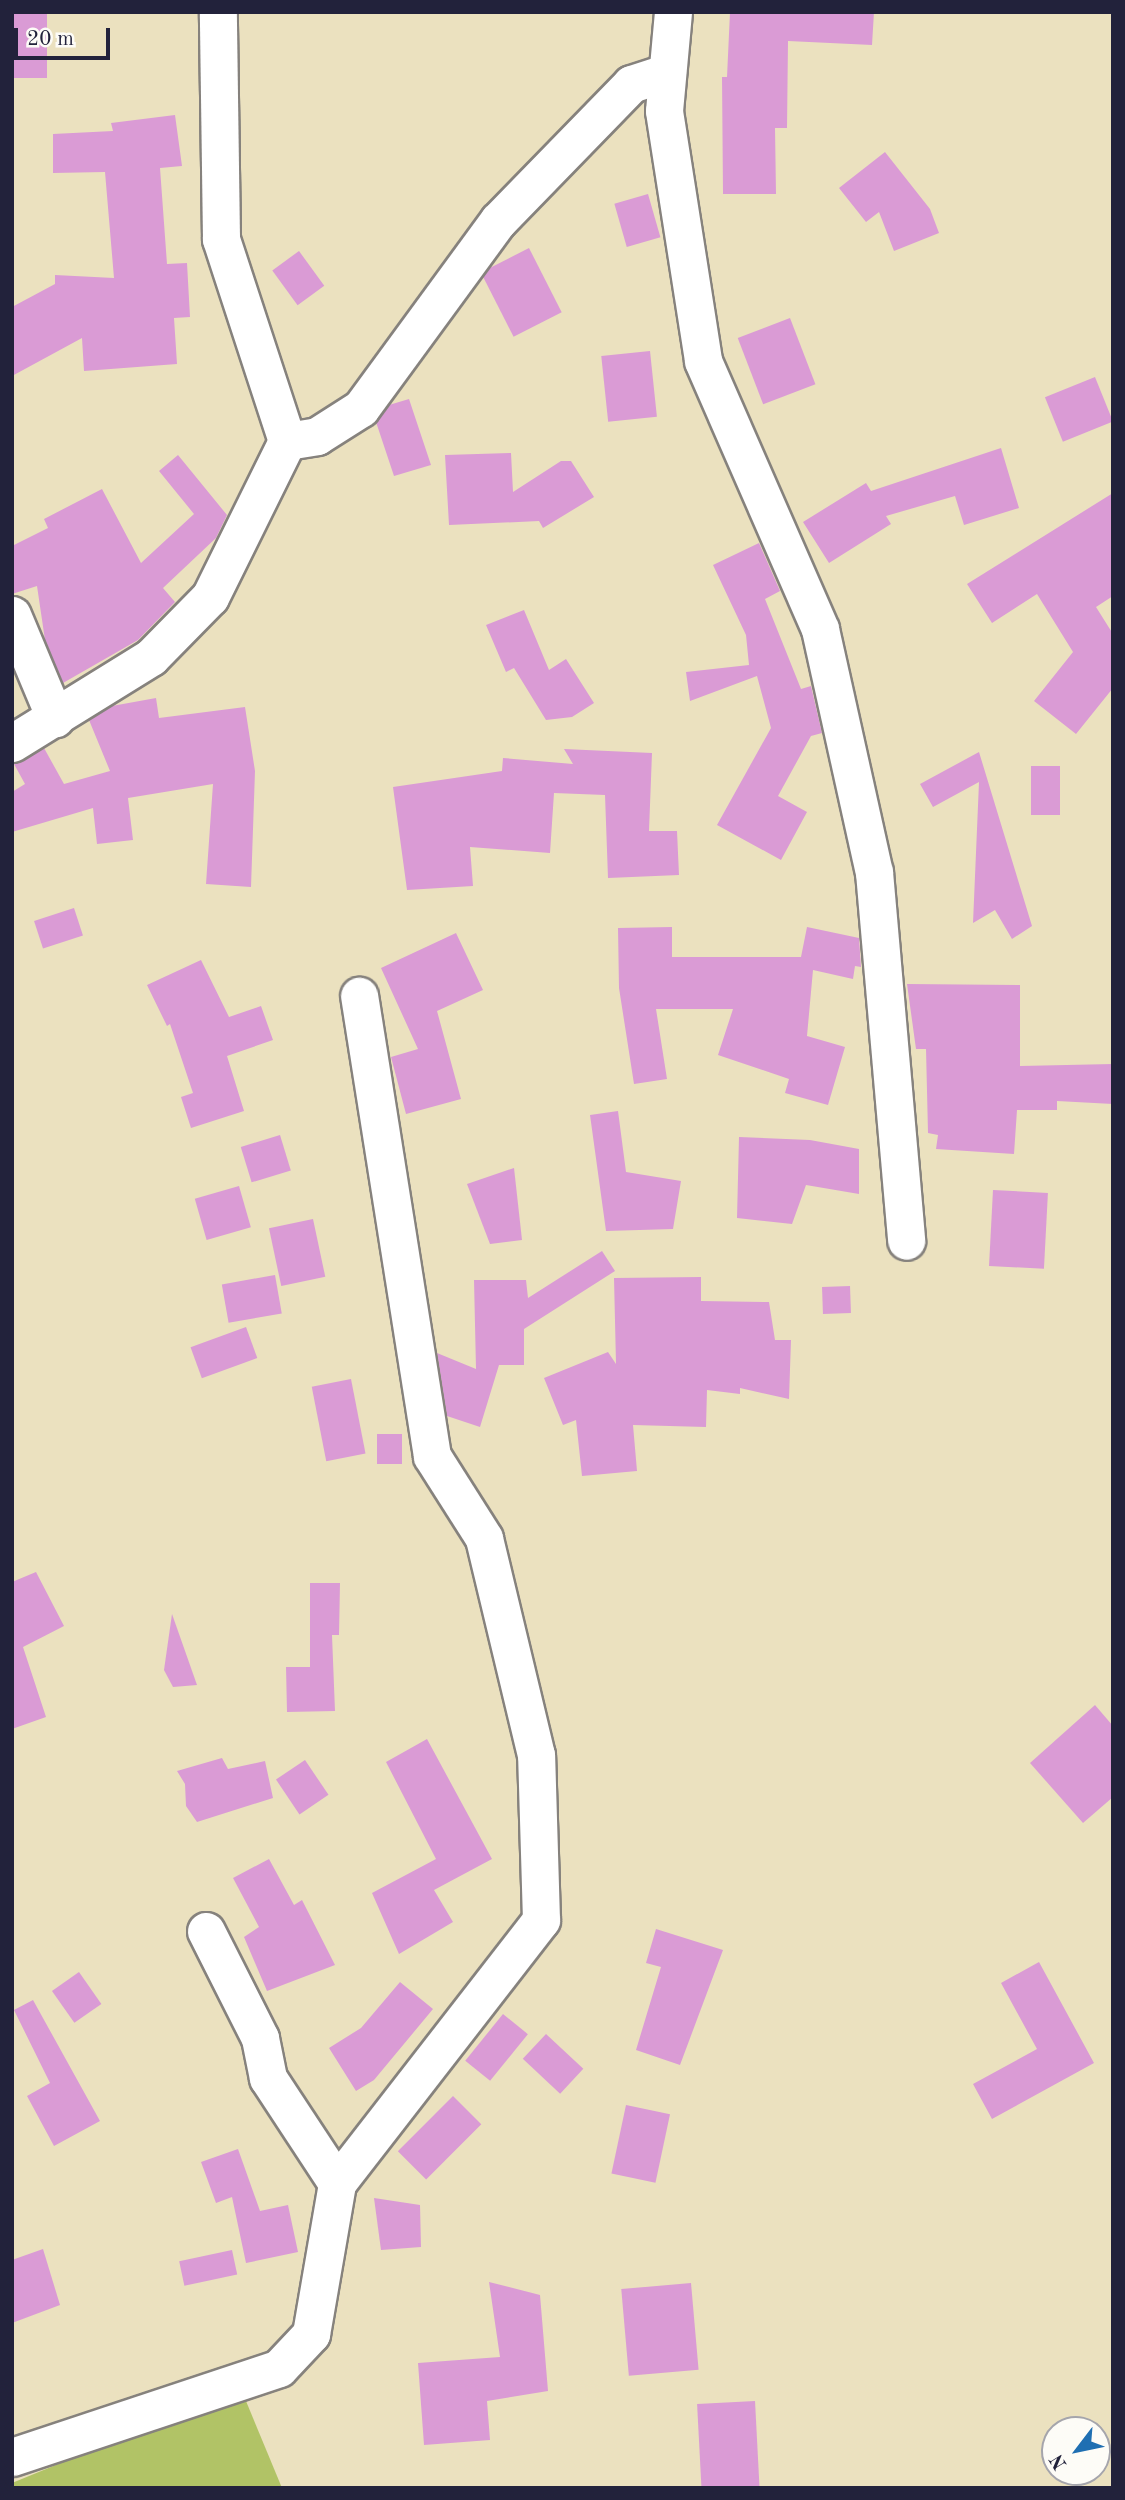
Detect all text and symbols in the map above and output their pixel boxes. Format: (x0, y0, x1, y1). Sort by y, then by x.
scale bar (18, 14, 114, 58)
text: 20 m (27, 29, 74, 50)
north arrow (1041, 2416, 1111, 2486)
text: N (1048, 2450, 1071, 2473)

